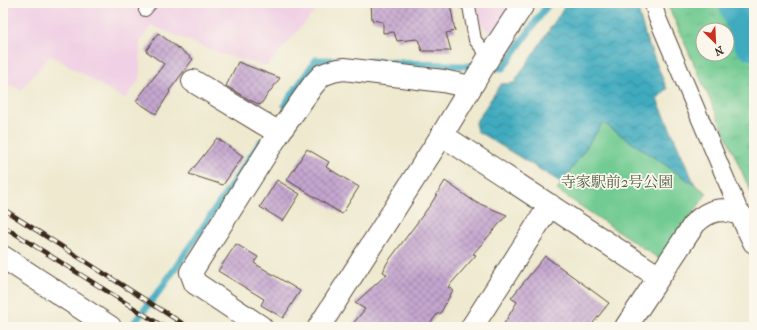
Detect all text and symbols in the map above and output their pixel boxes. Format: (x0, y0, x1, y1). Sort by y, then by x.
north arrow (695, 22, 735, 62)
text: N (712, 43, 725, 59)
park label: 寺家駅前2号公園 (561, 173, 673, 191)

